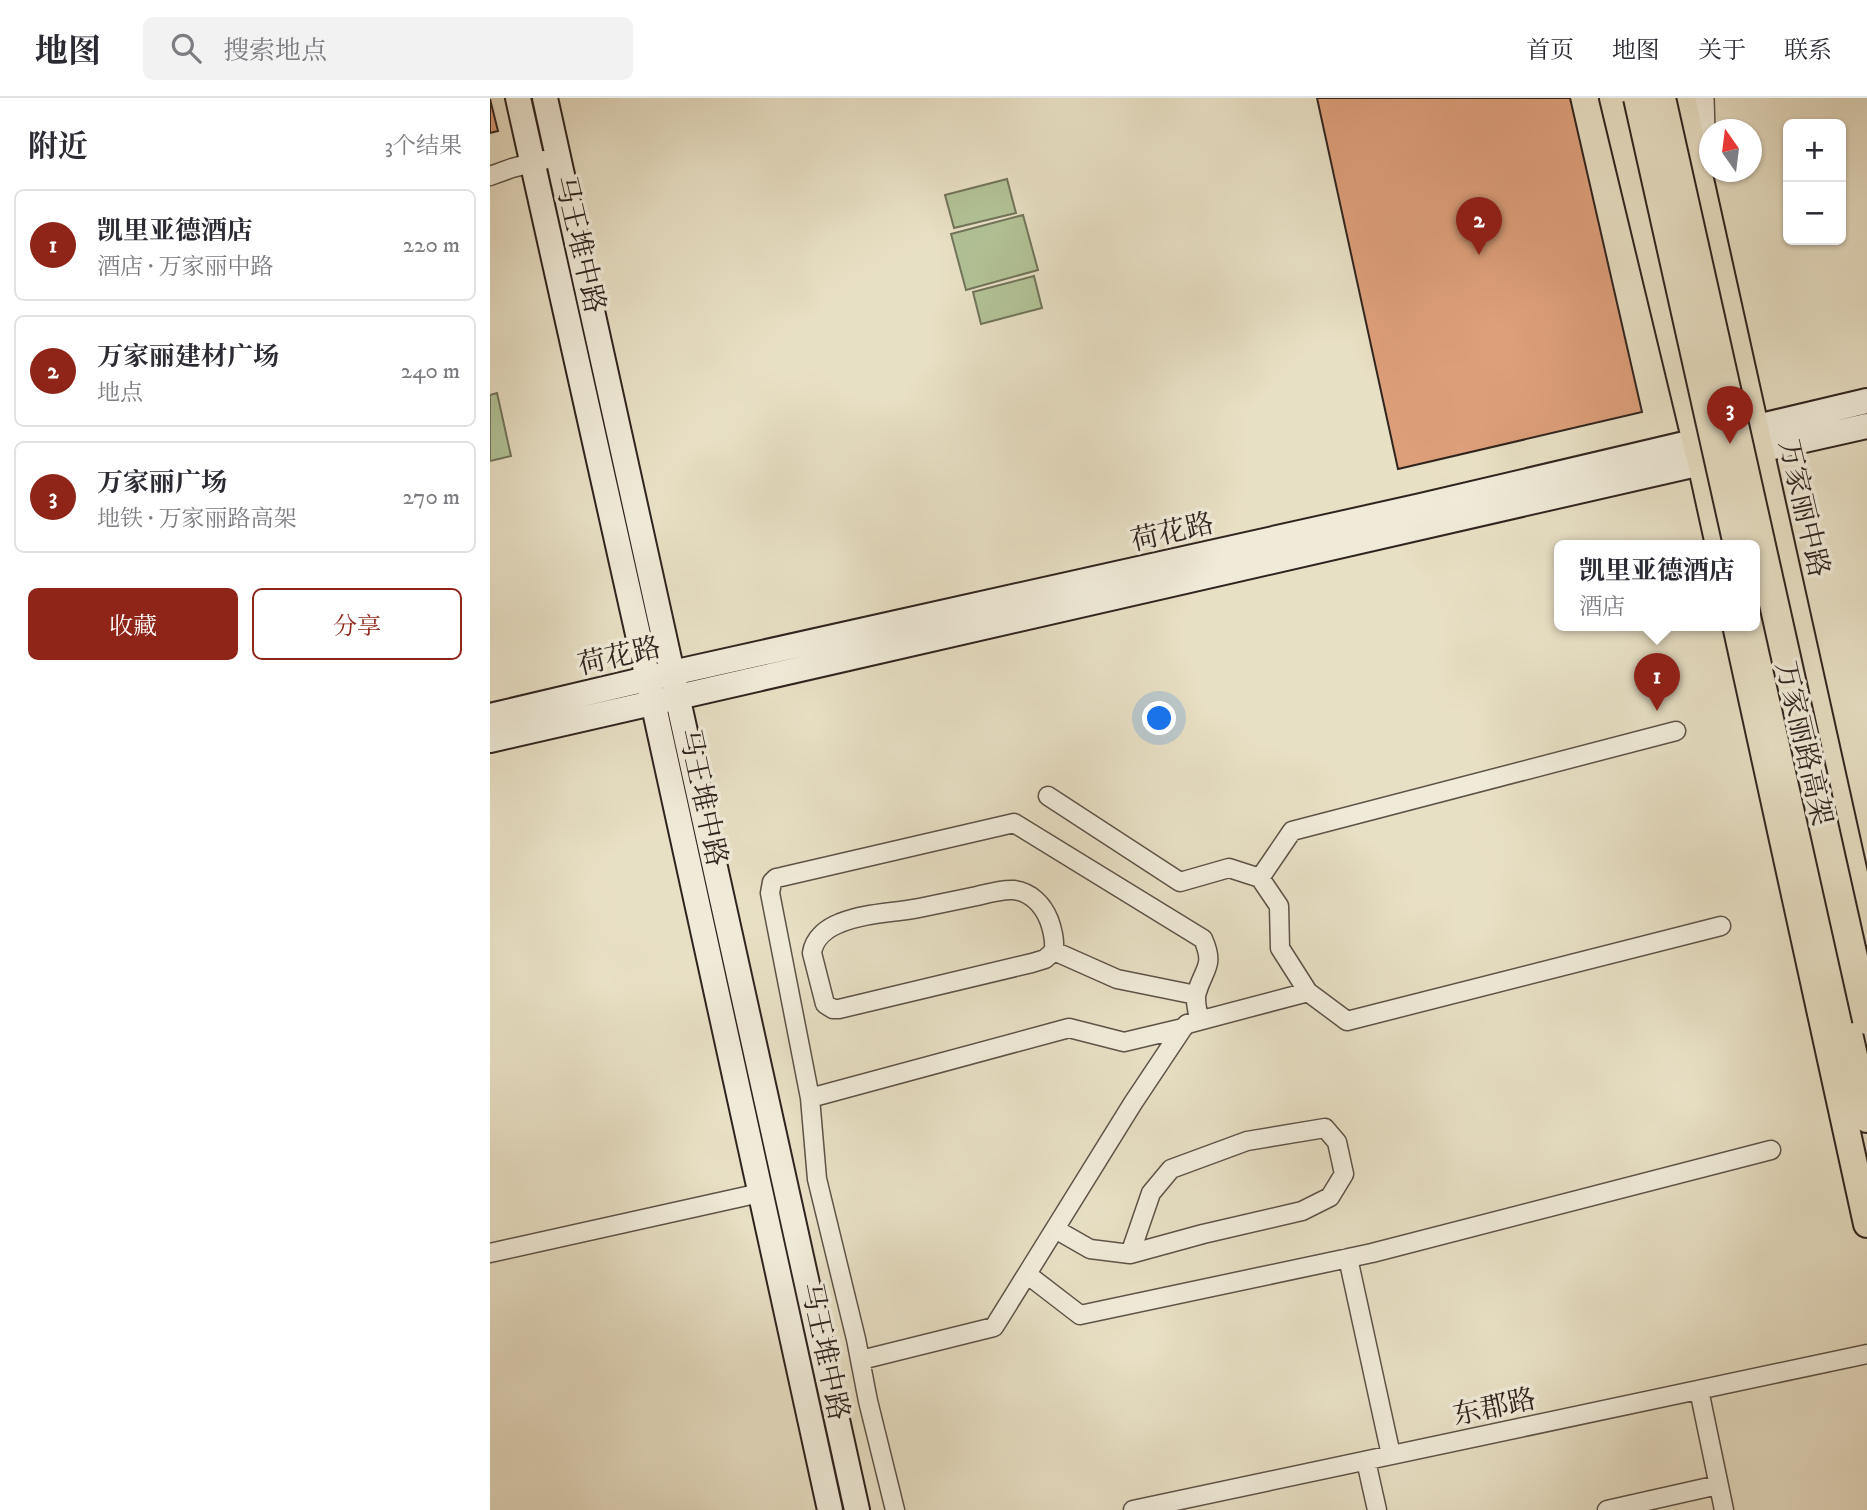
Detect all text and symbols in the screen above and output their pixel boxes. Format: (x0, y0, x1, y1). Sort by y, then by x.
search box (143, 17, 633, 80)
icon: search (167, 29, 205, 67)
text: 地图 (35, 32, 101, 73)
text: 搜索地点 (223, 35, 327, 68)
text: 首页 (1526, 36, 1574, 66)
text: 地图 (1612, 36, 1660, 66)
text: 关于 (1698, 36, 1746, 66)
text: 联系 (1784, 36, 1832, 66)
north arrow (1699, 119, 1762, 182)
map controls (1783, 119, 1846, 245)
button: + (1783, 119, 1846, 182)
text: 附近 (28, 129, 88, 166)
text: 3个结果 (384, 132, 462, 161)
street label: 马王堆中路 (547, 172, 612, 316)
button: − (1783, 182, 1846, 245)
pin: 2 (1456, 197, 1502, 255)
text: 凯里亚德酒店 (97, 215, 253, 248)
text: 1 (49, 231, 57, 260)
text: 220 m (403, 231, 460, 260)
text: 酒店 · 万家丽中路 (97, 253, 273, 282)
text: 万家丽建材广场 (97, 341, 279, 374)
text: 2 (47, 357, 59, 386)
text: 240 m (401, 357, 460, 386)
text: 地点 (97, 379, 143, 408)
pin: 3 (1707, 386, 1753, 444)
street label: 万家丽中路 (1771, 436, 1836, 580)
text: 万家丽广场 (97, 467, 227, 500)
text: 3 (49, 483, 57, 512)
text: 270 m (403, 483, 460, 512)
text: 地铁 · 万家丽路高架 (97, 505, 296, 534)
street label: 荷花路 (1127, 506, 1217, 559)
popup (1554, 540, 1760, 631)
text: 凯里亚德酒店 (1579, 555, 1735, 588)
button: 收藏 (28, 588, 238, 660)
button: 分享 (252, 588, 462, 660)
text: 酒店 (1579, 593, 1625, 622)
street label: 荷花路 (574, 630, 664, 683)
pin: 1 (1634, 653, 1680, 711)
street label: 万家丽路高架 (1768, 658, 1839, 829)
your location (1142, 701, 1176, 735)
street label: 马王堆中路 (671, 725, 734, 869)
street label: 马王堆中路 (793, 1279, 856, 1423)
street label: 东郡路 (1450, 1382, 1539, 1433)

